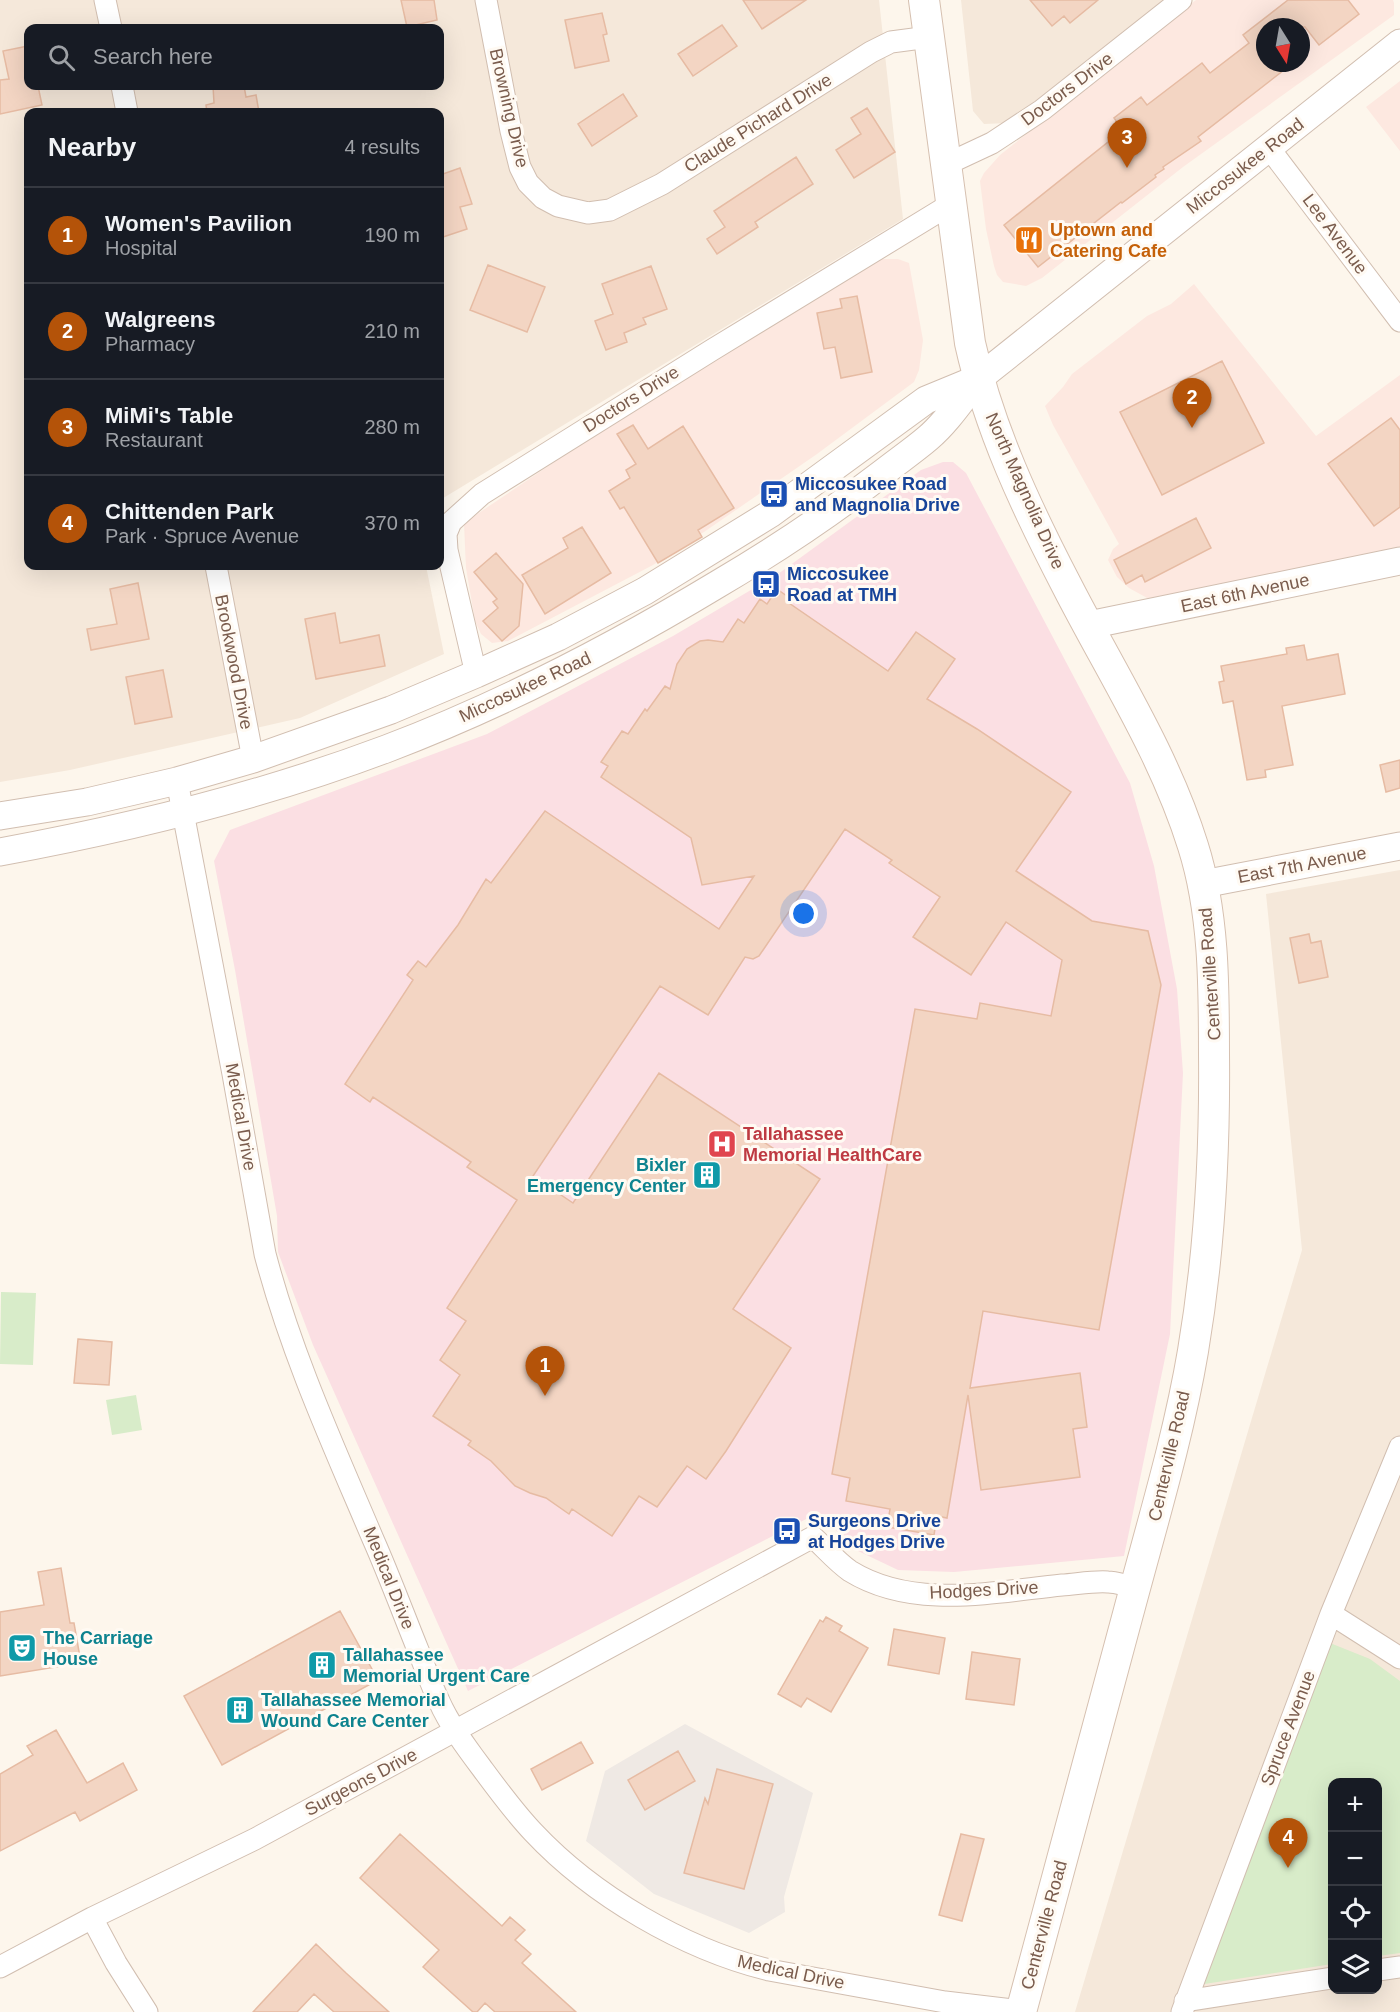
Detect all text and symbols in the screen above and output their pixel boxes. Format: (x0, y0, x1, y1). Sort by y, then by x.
north arrow (1256, 18, 1310, 72)
search box (24, 24, 444, 90)
icon: search (45, 41, 78, 74)
text: Search here (93, 44, 213, 69)
street label: Browning Drive (486, 46, 532, 170)
street label: Doctors Drive (1017, 48, 1117, 130)
street label: Claude Pichard Drive (681, 69, 835, 177)
street label: Miccosukee Road (1182, 114, 1308, 218)
pin: 3 (1108, 118, 1146, 168)
text: Nearby (48, 132, 136, 162)
text: 4 results (344, 136, 420, 158)
street label: Lee Avenue (1298, 190, 1372, 278)
text: Women's Pavilion (105, 211, 292, 236)
place label: Uptown and Catering Cafe (1050, 220, 1167, 261)
text: 1 (62, 224, 73, 246)
text: 190 m (364, 224, 420, 246)
restaurant icon: Uptown and Catering Cafe (1013, 224, 1045, 256)
text: Hospital (105, 237, 177, 259)
text: Walgreens (105, 307, 215, 332)
text: 2 (62, 320, 73, 342)
text: 210 m (364, 320, 420, 342)
text: Pharmacy (105, 333, 195, 355)
street label: Doctors Drive (579, 362, 683, 436)
pin: 2 (1172, 378, 1212, 428)
text: MiMi's Table (105, 403, 233, 428)
street label: North Magnolia Drive (981, 410, 1069, 572)
text: 3 (62, 416, 73, 438)
text: 280 m (364, 416, 420, 438)
text: Restaurant (105, 429, 203, 451)
place label: Miccosukee Road and Magnolia Drive (795, 474, 960, 515)
bus stop icon: Miccosukee Road and Magnolia Drive (758, 478, 790, 510)
text: Chittenden Park (105, 499, 274, 524)
text: 4 (62, 512, 73, 534)
text: 370 m (364, 512, 420, 534)
text: Park · Spruce Avenue (105, 525, 299, 547)
place label: Miccosukee Road at TMH (787, 564, 897, 605)
bus stop icon: Miccosukee Road at TMH (750, 568, 782, 600)
street label: East 6th Avenue (1179, 570, 1311, 616)
street label: Brookwood Drive (211, 593, 257, 731)
street label: Miccosukee Road (456, 648, 594, 726)
street label: East 7th Avenue (1236, 843, 1368, 887)
your location (789, 899, 818, 928)
street label: Centerville Road (1195, 907, 1225, 1041)
street label: Medical Drive (222, 1062, 260, 1172)
place label: Tallahassee Memorial HealthCare (743, 1124, 922, 1165)
hospital icon: Tallahassee Memorial HealthCare (706, 1128, 738, 1160)
place label: Bixler Emergency Center (527, 1155, 686, 1196)
building icon: Bixler Emergency Center (691, 1159, 723, 1191)
pin: 1 (526, 1346, 564, 1396)
street label: Centerville Road (1144, 1389, 1194, 1523)
place label: Surgeons Drive at Hodges Drive (808, 1511, 945, 1552)
bus stop icon: Surgeons Drive at Hodges Drive (771, 1515, 803, 1547)
street label: Medical Drive (359, 1524, 419, 1632)
street label: Hodges Drive (929, 1577, 1039, 1603)
place label: The Carriage House (43, 1628, 153, 1669)
theatre icon: The Carriage House (6, 1632, 38, 1664)
place label: Tallahassee Memorial Urgent Care (343, 1645, 530, 1686)
building icon: Tallahassee Memorial Urgent Care (306, 1649, 338, 1681)
street label: Spruce Avenue (1257, 1668, 1319, 1788)
place label: Tallahassee Memorial Wound Care Center (261, 1690, 446, 1731)
building icon: Tallahassee Memorial Wound Care Center (224, 1694, 256, 1726)
street label: Surgeons Drive (302, 1744, 420, 1820)
map controls (1328, 1778, 1382, 1994)
button: + (1328, 1778, 1382, 1832)
pin: 4 (1268, 1818, 1308, 1868)
button: − (1328, 1832, 1382, 1886)
street label: Centerville Road (1017, 1858, 1071, 1992)
button: locate (1328, 1886, 1382, 1940)
button: layers (1328, 1940, 1382, 1994)
street label: Medical Drive (736, 1951, 846, 1993)

